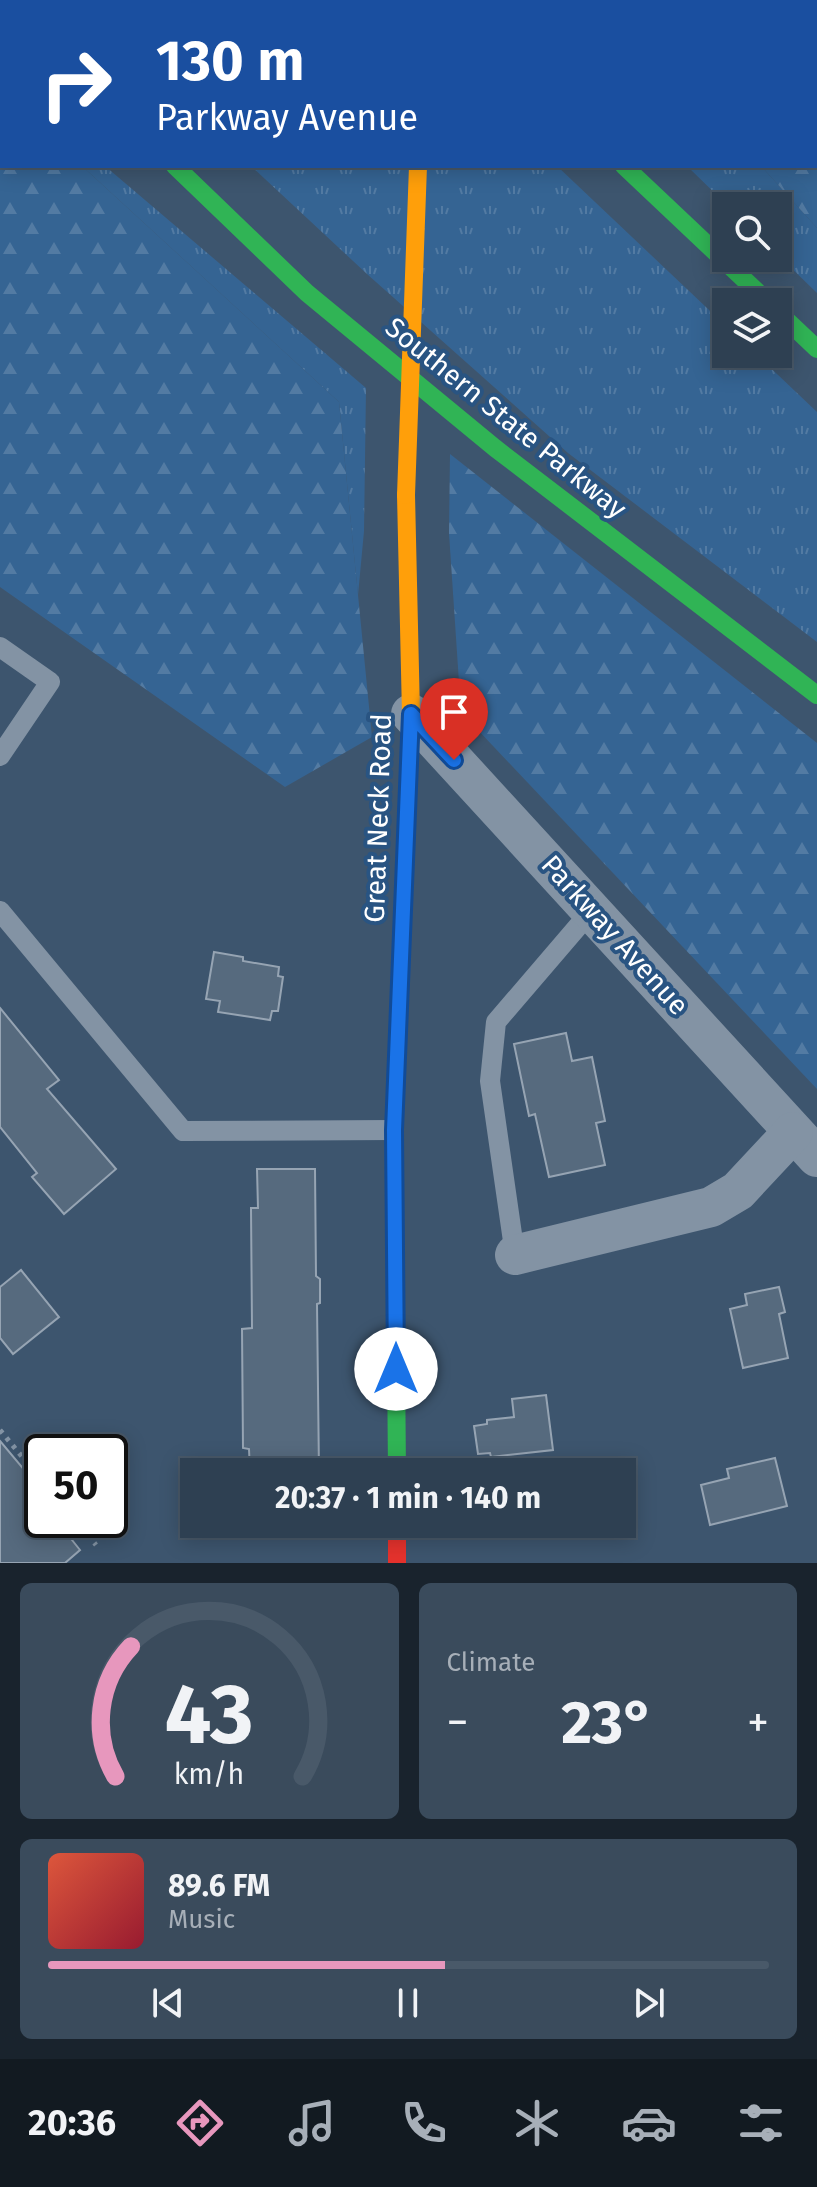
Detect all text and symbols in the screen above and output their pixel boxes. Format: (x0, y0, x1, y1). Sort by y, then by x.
text: 130 m (156, 28, 304, 95)
icon: right (24, 32, 128, 136)
text: Parkway Avenue (156, 96, 418, 140)
map controls (712, 192, 792, 368)
button: search (712, 192, 792, 272)
button: layers (712, 288, 792, 368)
street label: Southern State Parkway (379, 311, 633, 526)
pin (420, 678, 488, 760)
icon: arrive (432, 690, 476, 734)
street label: Great Neck Road (358, 713, 398, 923)
street label: Parkway Avenue (535, 848, 695, 1022)
position arrow (354, 1327, 438, 1411)
speed limit sign: 50 (24, 1434, 128, 1538)
text: 20:37 · 1 min · 140 m (275, 1480, 541, 1516)
text: Climate (447, 1647, 535, 1678)
text: 43 (165, 1665, 254, 1765)
text: 23° (561, 1687, 654, 1759)
text: − (447, 1696, 469, 1749)
text: + (747, 1696, 769, 1749)
text: km/h (174, 1757, 245, 1792)
text: 89.6 FM (168, 1868, 270, 1904)
text: Music (168, 1904, 235, 1935)
icon: previous (146, 1981, 190, 2025)
icon: pause (386, 1981, 430, 2025)
icon: next (627, 1981, 671, 2025)
icon: directions (172, 2095, 228, 2151)
icon: music (284, 2095, 340, 2151)
icon: phone (396, 2095, 452, 2151)
icon: climate (509, 2095, 565, 2151)
icon: car (621, 2095, 677, 2151)
icon: filters (733, 2095, 789, 2151)
text: 20:36 (28, 2101, 116, 2145)

